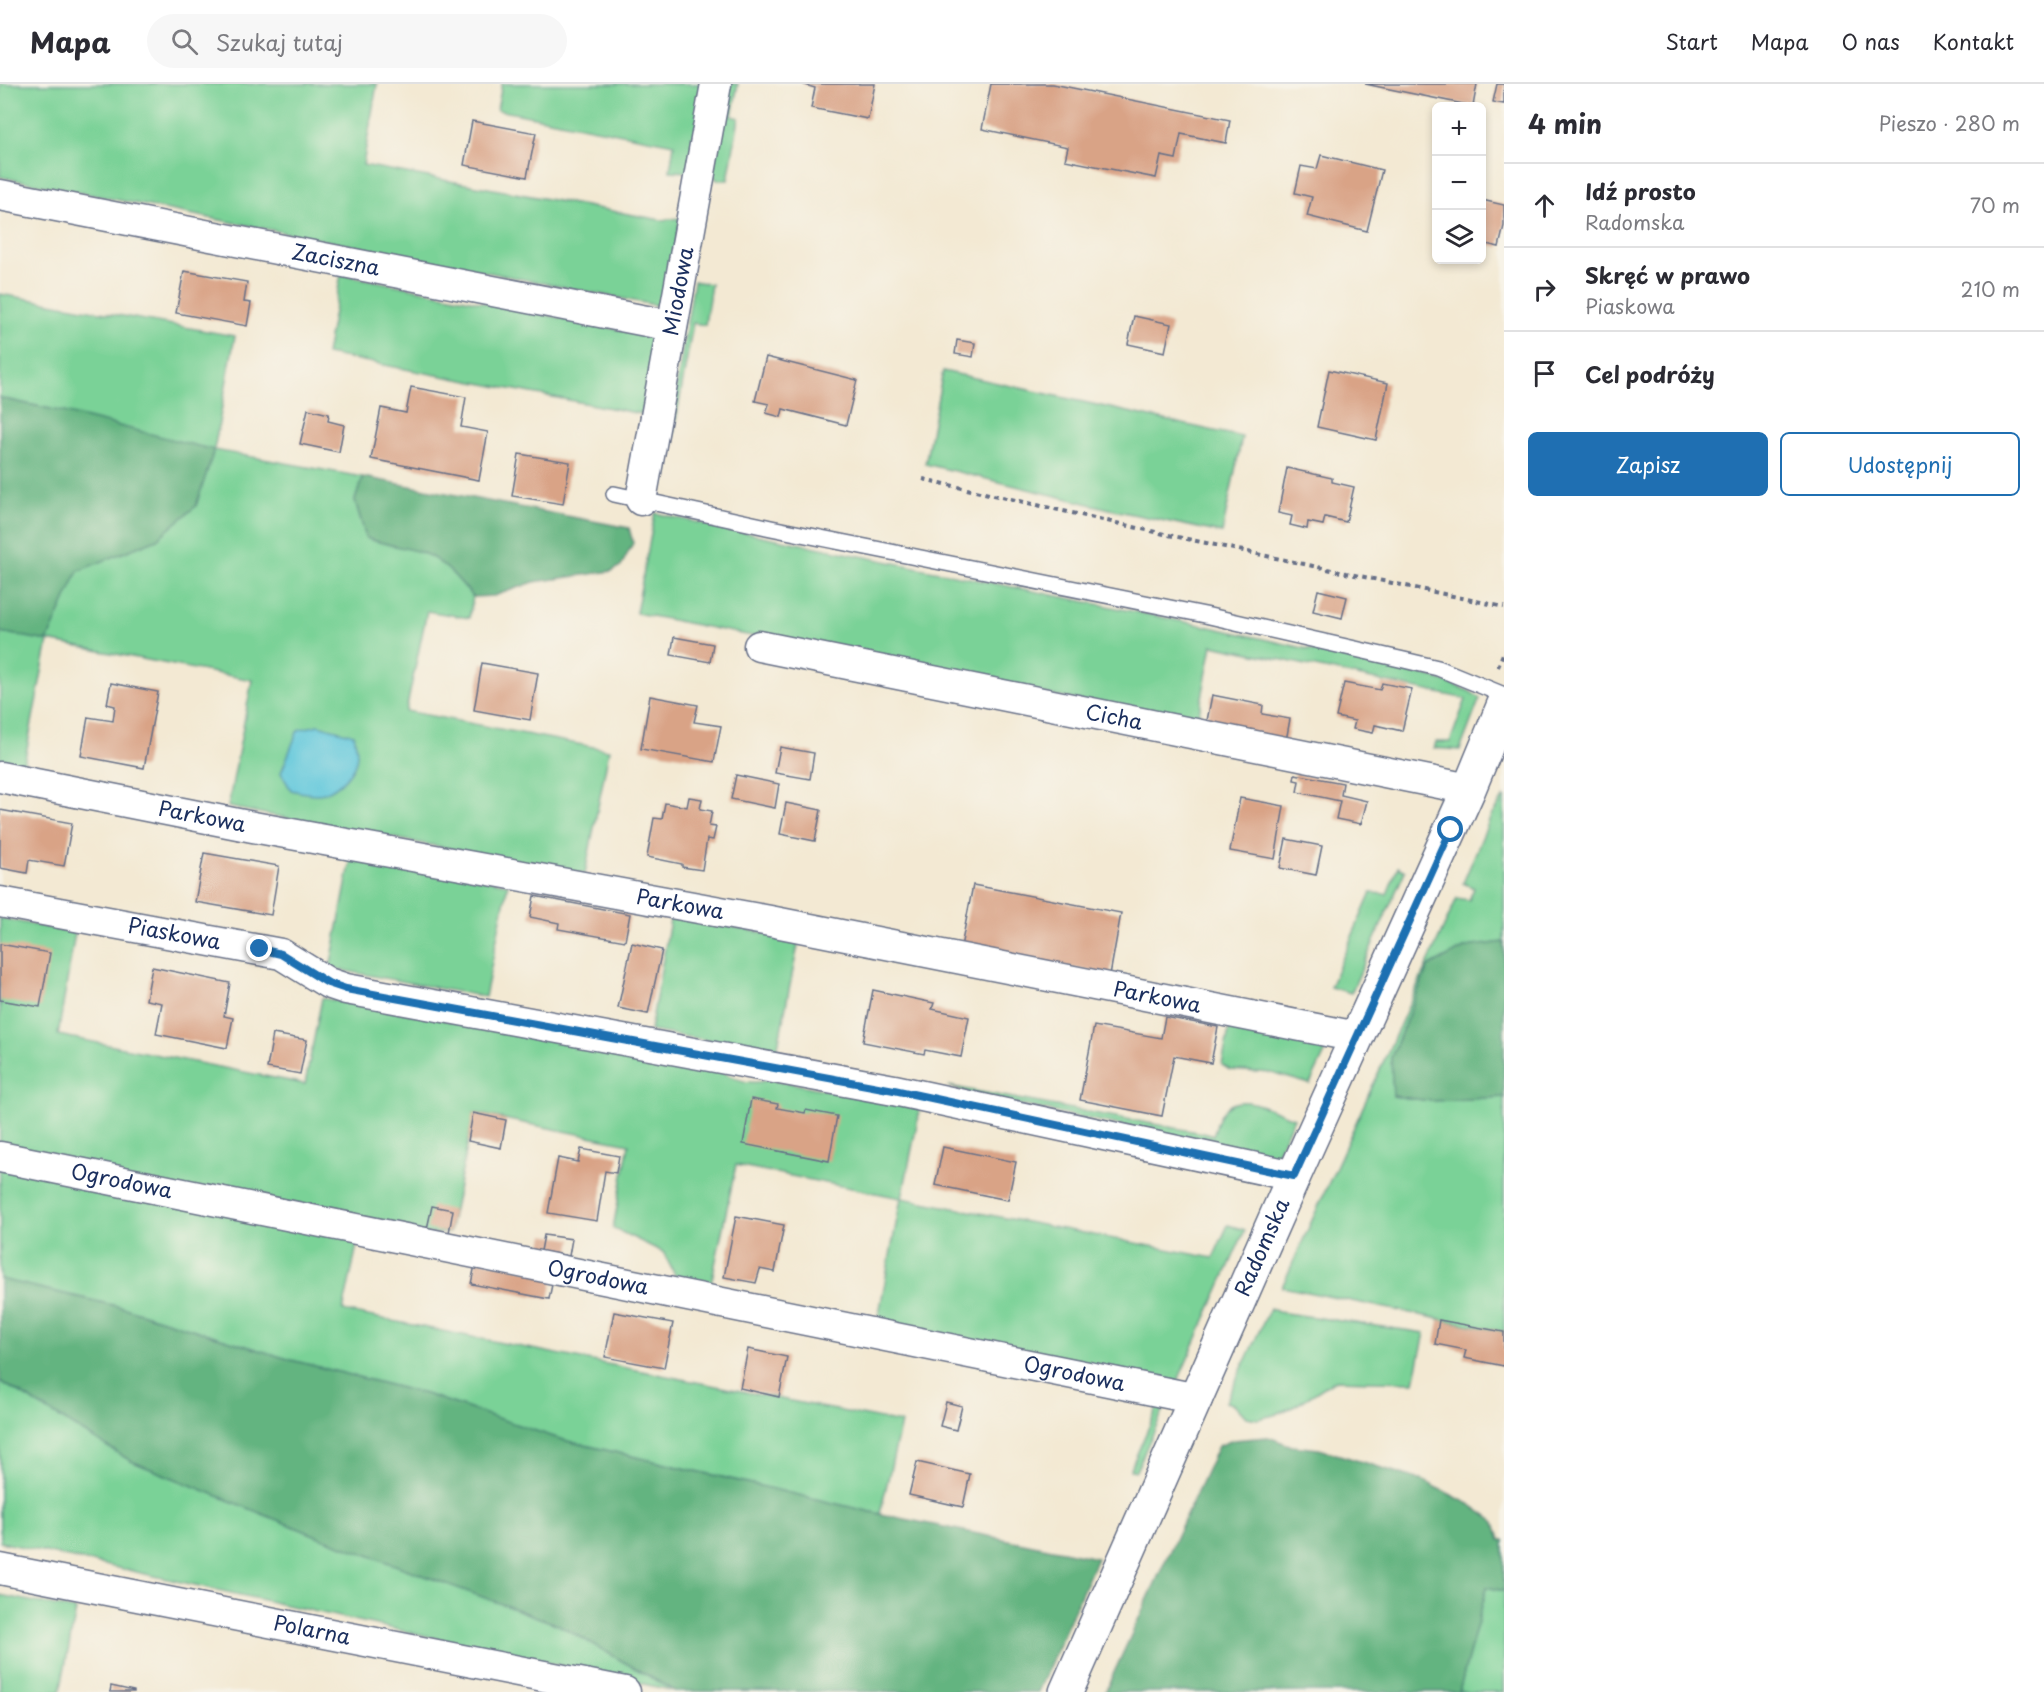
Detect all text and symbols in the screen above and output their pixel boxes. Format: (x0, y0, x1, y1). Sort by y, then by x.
search box (147, 14, 567, 68)
text: Mapa (30, 20, 111, 63)
icon: search (168, 25, 201, 58)
text: Szukaj tutaj (216, 25, 343, 58)
text: Start (1666, 25, 1718, 57)
text: Mapa (1751, 25, 1809, 57)
text: O nas (1842, 25, 1900, 57)
text: Kontakt (1933, 25, 2014, 57)
map controls (1432, 102, 1486, 264)
button: + (1432, 102, 1486, 156)
text: 4 min (1528, 104, 1602, 143)
text: Pieszo · 280 m (1879, 108, 2020, 138)
button: − (1432, 156, 1486, 210)
text: Idź prosto (1585, 174, 1696, 207)
icon: ahead (1528, 189, 1561, 222)
text: 70 m (1970, 190, 2020, 220)
text: Radomska (1585, 207, 1684, 237)
button: layers (1432, 210, 1486, 264)
street label: Zaciszna (289, 234, 383, 283)
street label: Miodowa (653, 244, 700, 338)
text: Skręć w prawo (1585, 258, 1750, 291)
icon: right (1528, 273, 1561, 306)
text: 210 m (1961, 274, 2020, 304)
text: Piaskowa (1585, 291, 1675, 321)
icon: arrive (1528, 357, 1561, 390)
text: Cel podróży (1585, 357, 1715, 390)
button: Zapisz (1528, 432, 1768, 496)
button: Udostępnij (1780, 432, 2020, 496)
street label: Cicha (1083, 694, 1146, 737)
street label: Parkowa (156, 791, 249, 839)
route start (1437, 816, 1463, 842)
street label: Parkowa (634, 879, 727, 926)
street label: Piaskowa (125, 908, 224, 957)
route end (246, 935, 272, 961)
street label: Parkowa (1111, 971, 1204, 1020)
street label: Ogrodowa (68, 1154, 175, 1205)
street label: Radomska (1225, 1192, 1296, 1301)
street label: Ogrodowa (545, 1250, 652, 1302)
street label: Ogrodowa (1021, 1346, 1128, 1398)
street label: Polarna (271, 1605, 354, 1652)

